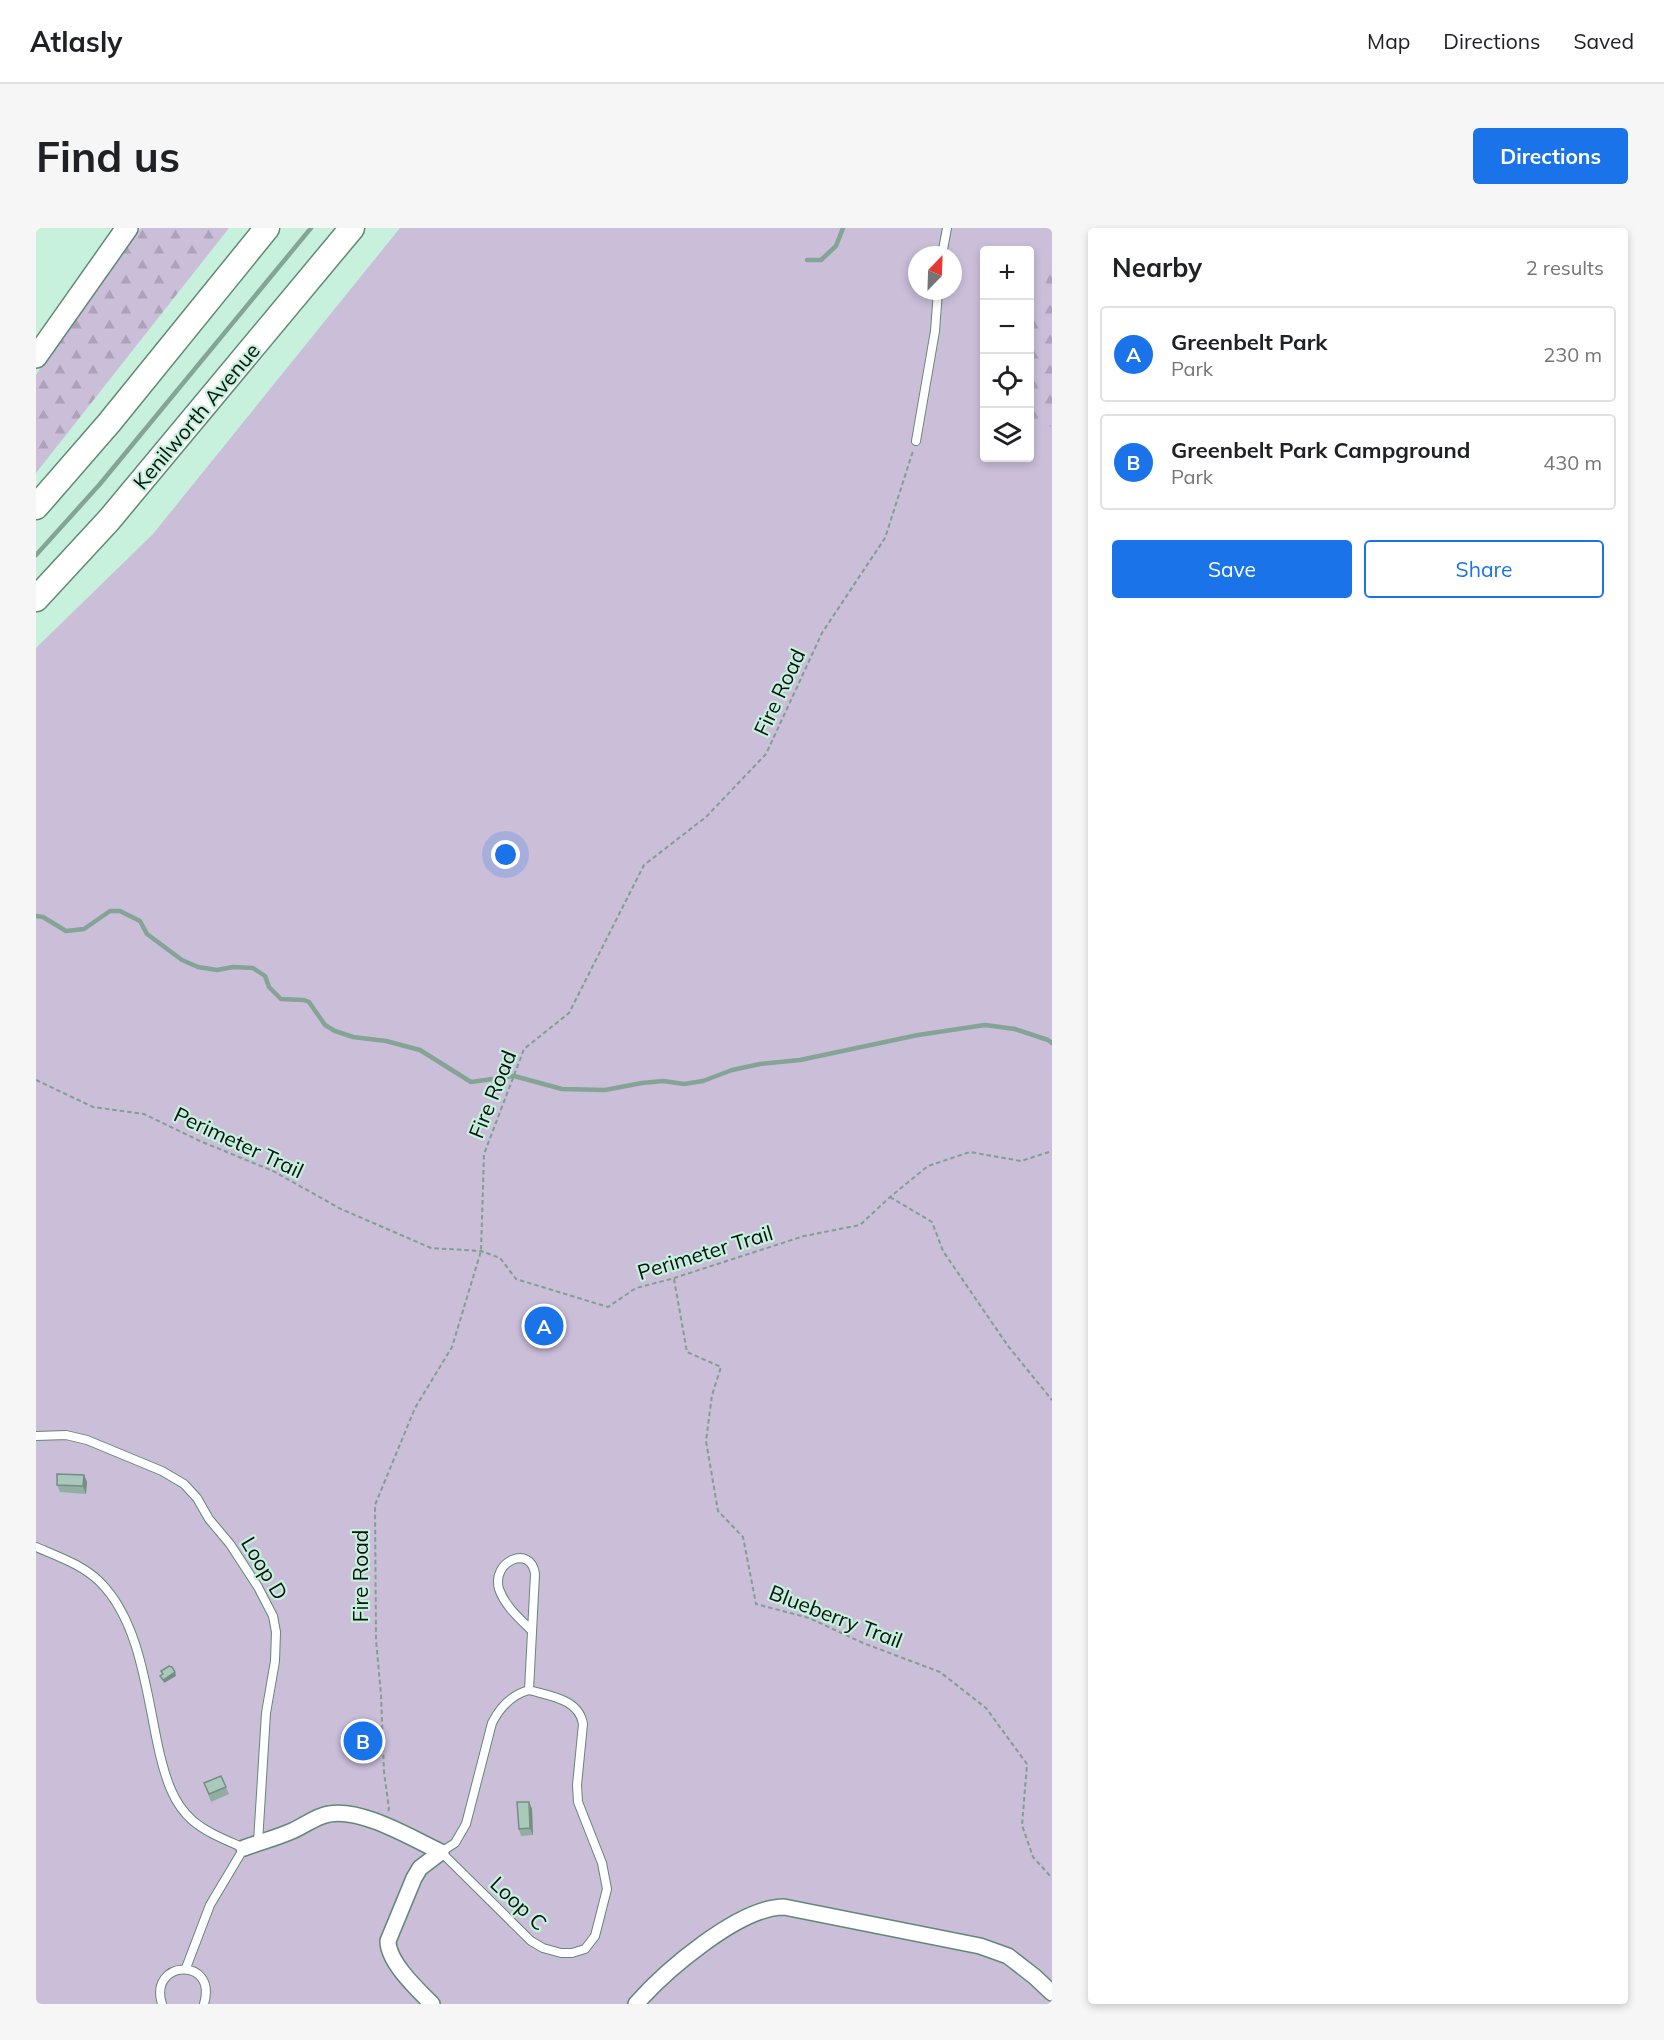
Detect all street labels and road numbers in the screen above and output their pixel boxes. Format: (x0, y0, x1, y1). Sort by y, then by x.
street label: Kenilworth Avenue (127, 337, 265, 495)
street label: Fire Road (748, 645, 810, 739)
street label: Fire Road (463, 1046, 521, 1142)
street label: Perimeter Trail (170, 1101, 308, 1183)
street label: Perimeter Trail (634, 1219, 776, 1285)
street label: Fire Road (347, 1530, 373, 1622)
street label: Loop D (236, 1532, 294, 1604)
street label: Blueberry Trail (766, 1579, 906, 1653)
street label: Loop C (485, 1870, 553, 1936)

